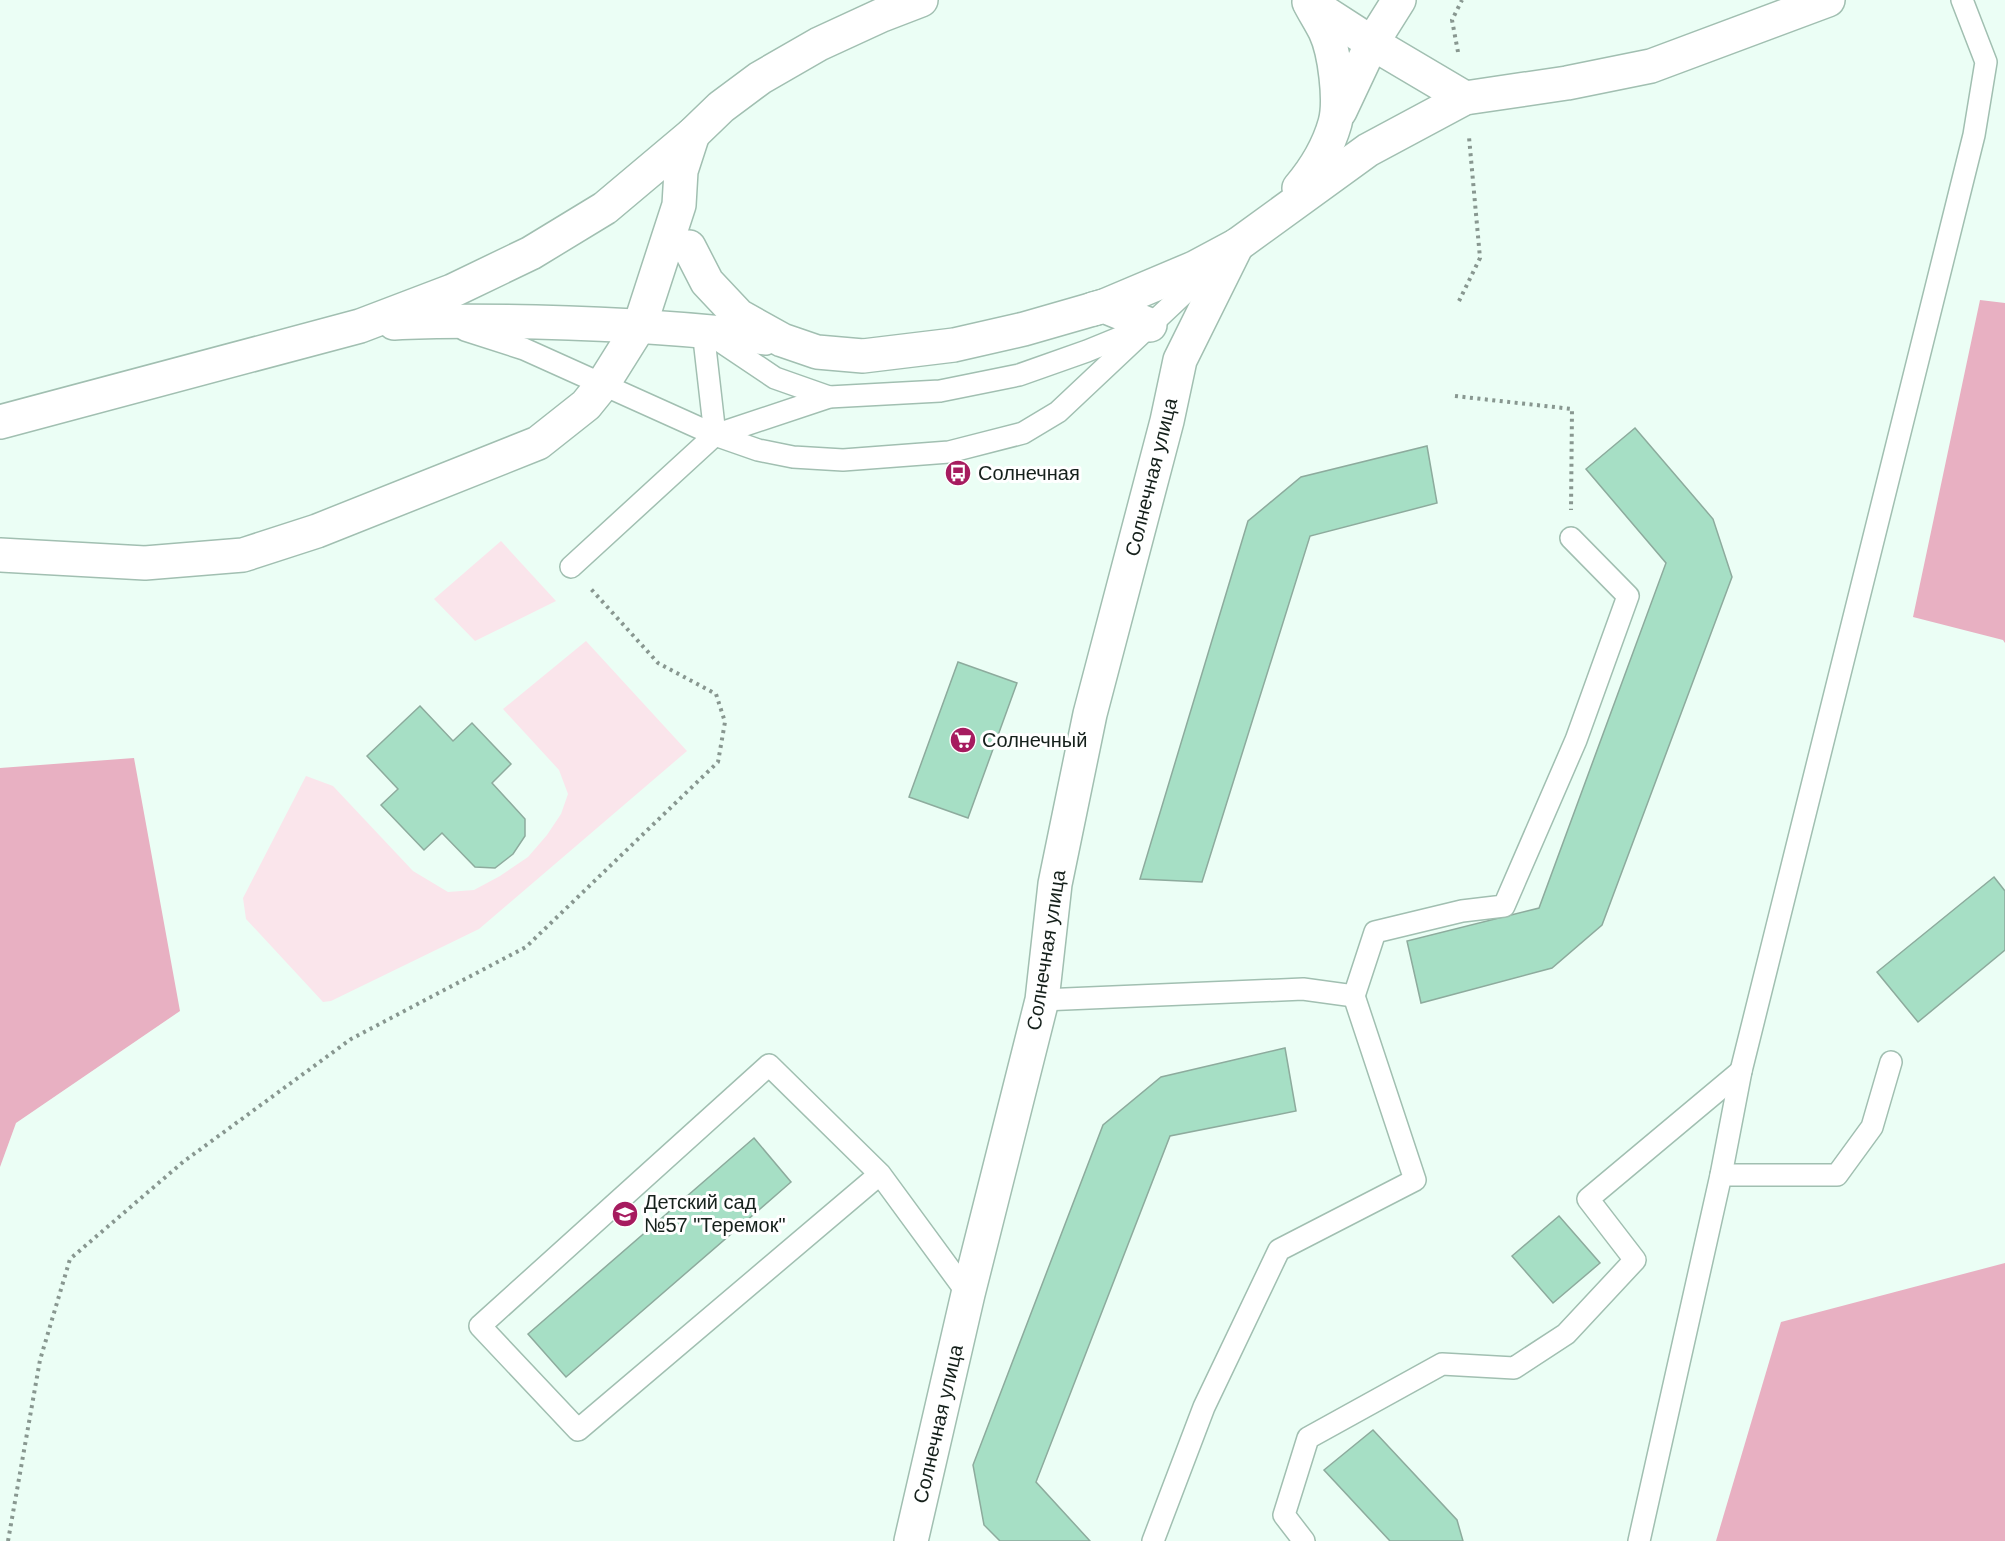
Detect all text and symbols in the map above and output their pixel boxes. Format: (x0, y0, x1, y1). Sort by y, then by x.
street label: Солнечная улица (1121, 395, 1182, 558)
bus stop icon: Солнечная (943, 458, 973, 488)
place label: Солнечная (978, 462, 1080, 484)
supermarket icon: Солнечный (948, 725, 978, 755)
place label: Солнечный (982, 729, 1087, 751)
street label: Солнечная улица (1022, 867, 1070, 1032)
place label: Детский сад №57 "Теремок" (644, 1191, 786, 1236)
school or university icon: Детский сад №57 "Теремок" (610, 1199, 640, 1229)
street label: Солнечная улица (909, 1342, 967, 1506)

